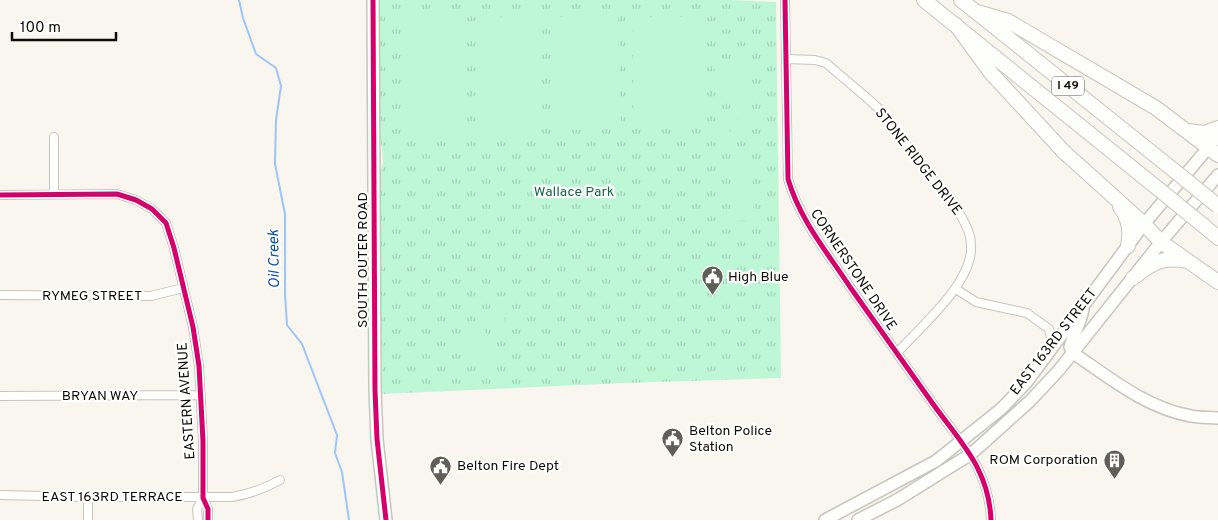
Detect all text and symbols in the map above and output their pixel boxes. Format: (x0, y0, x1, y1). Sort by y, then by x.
scale bar (12, 10, 116, 42)
text: 100 m (20, 19, 61, 38)
road number: I 49 (1052, 76, 1084, 95)
street label: STONE RIDGE DRIVE (871, 105, 965, 219)
park label: Wallace Park (534, 184, 614, 201)
street label: SOUTH OUTER ROAD (355, 192, 372, 328)
street label: CORNERSTONE DRIVE (806, 206, 900, 334)
water label: Oil Creek (265, 229, 285, 289)
public building icon: High Blue (700, 265, 724, 296)
place label: High Blue (728, 269, 789, 286)
street label: EAST 163RD STREET (1007, 285, 1101, 399)
street label: RYMEG STREET (42, 288, 142, 305)
street label: EASTERN AVENUE (174, 342, 200, 460)
street label: BRYAN WAY (62, 388, 138, 405)
place label: Belton Police Station (689, 423, 772, 456)
public building icon: Belton Police Station (661, 427, 685, 458)
building icon: ROM Corporation (1102, 448, 1126, 479)
place label: ROM Corporation (989, 452, 1098, 469)
public building icon: Belton Fire Dept (429, 454, 453, 485)
place label: Belton Fire Dept (457, 458, 559, 475)
street label: EAST 163RD TERRACE (41, 489, 183, 506)

